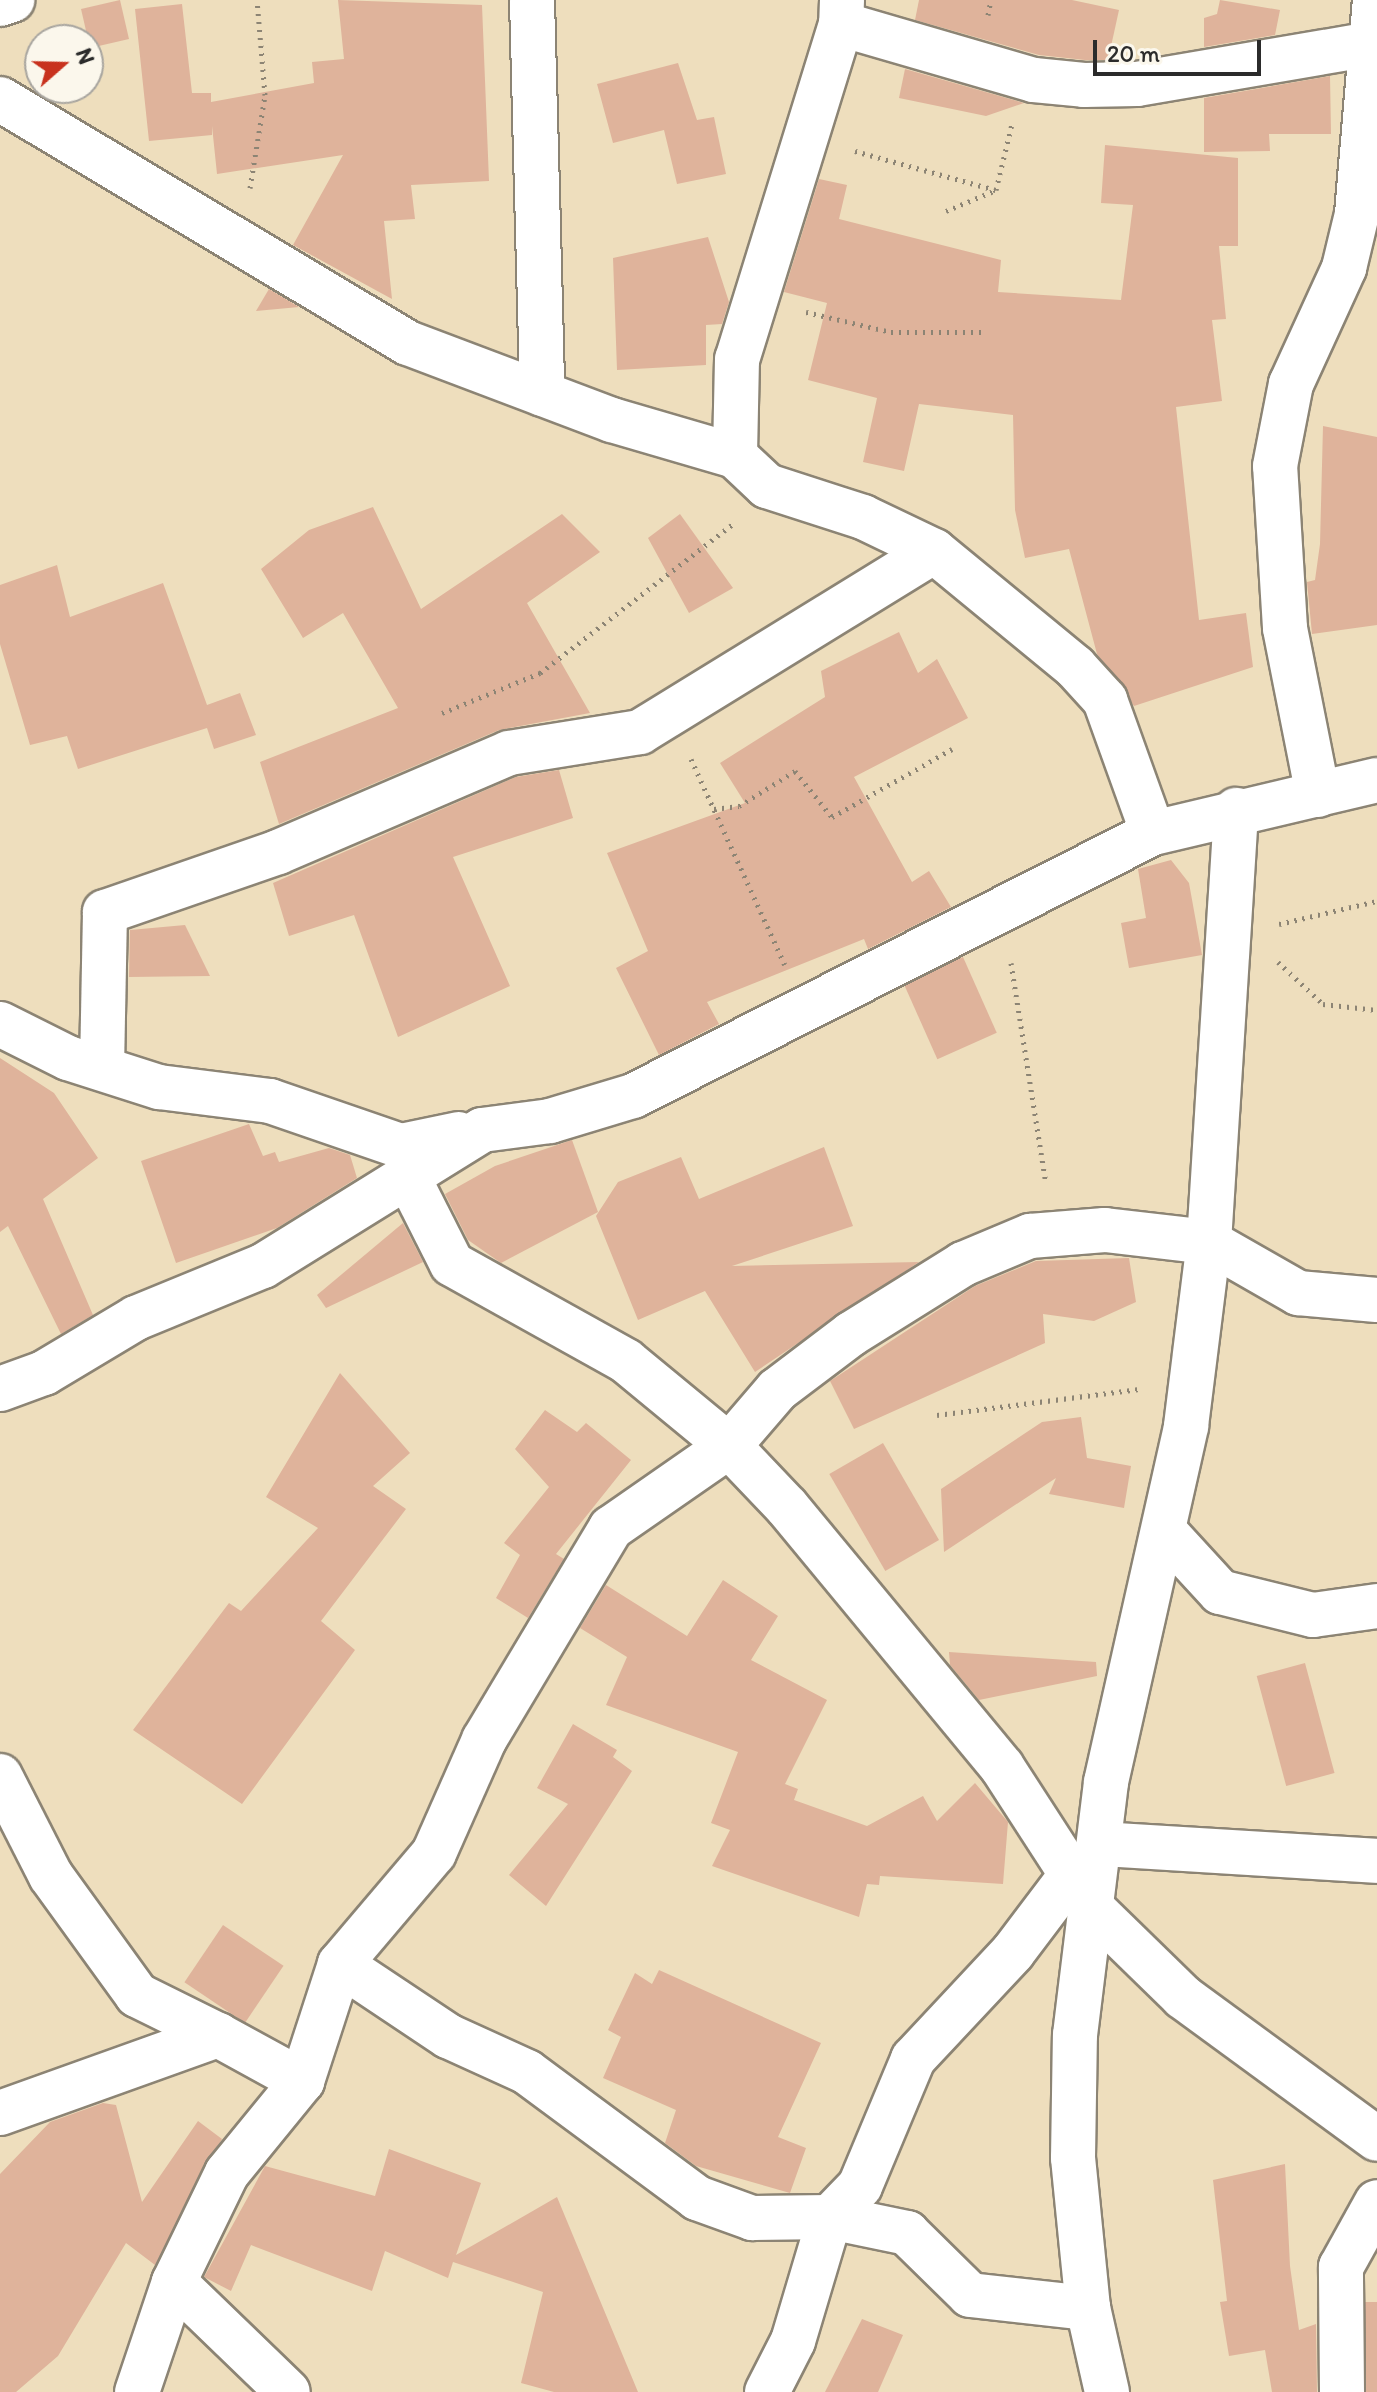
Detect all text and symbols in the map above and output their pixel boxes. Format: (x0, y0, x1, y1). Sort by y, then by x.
north arrow (24, 24, 104, 104)
scale bar (1097, 24, 1265, 74)
text: 20 m (1107, 39, 1160, 68)
text: N (70, 45, 100, 68)

